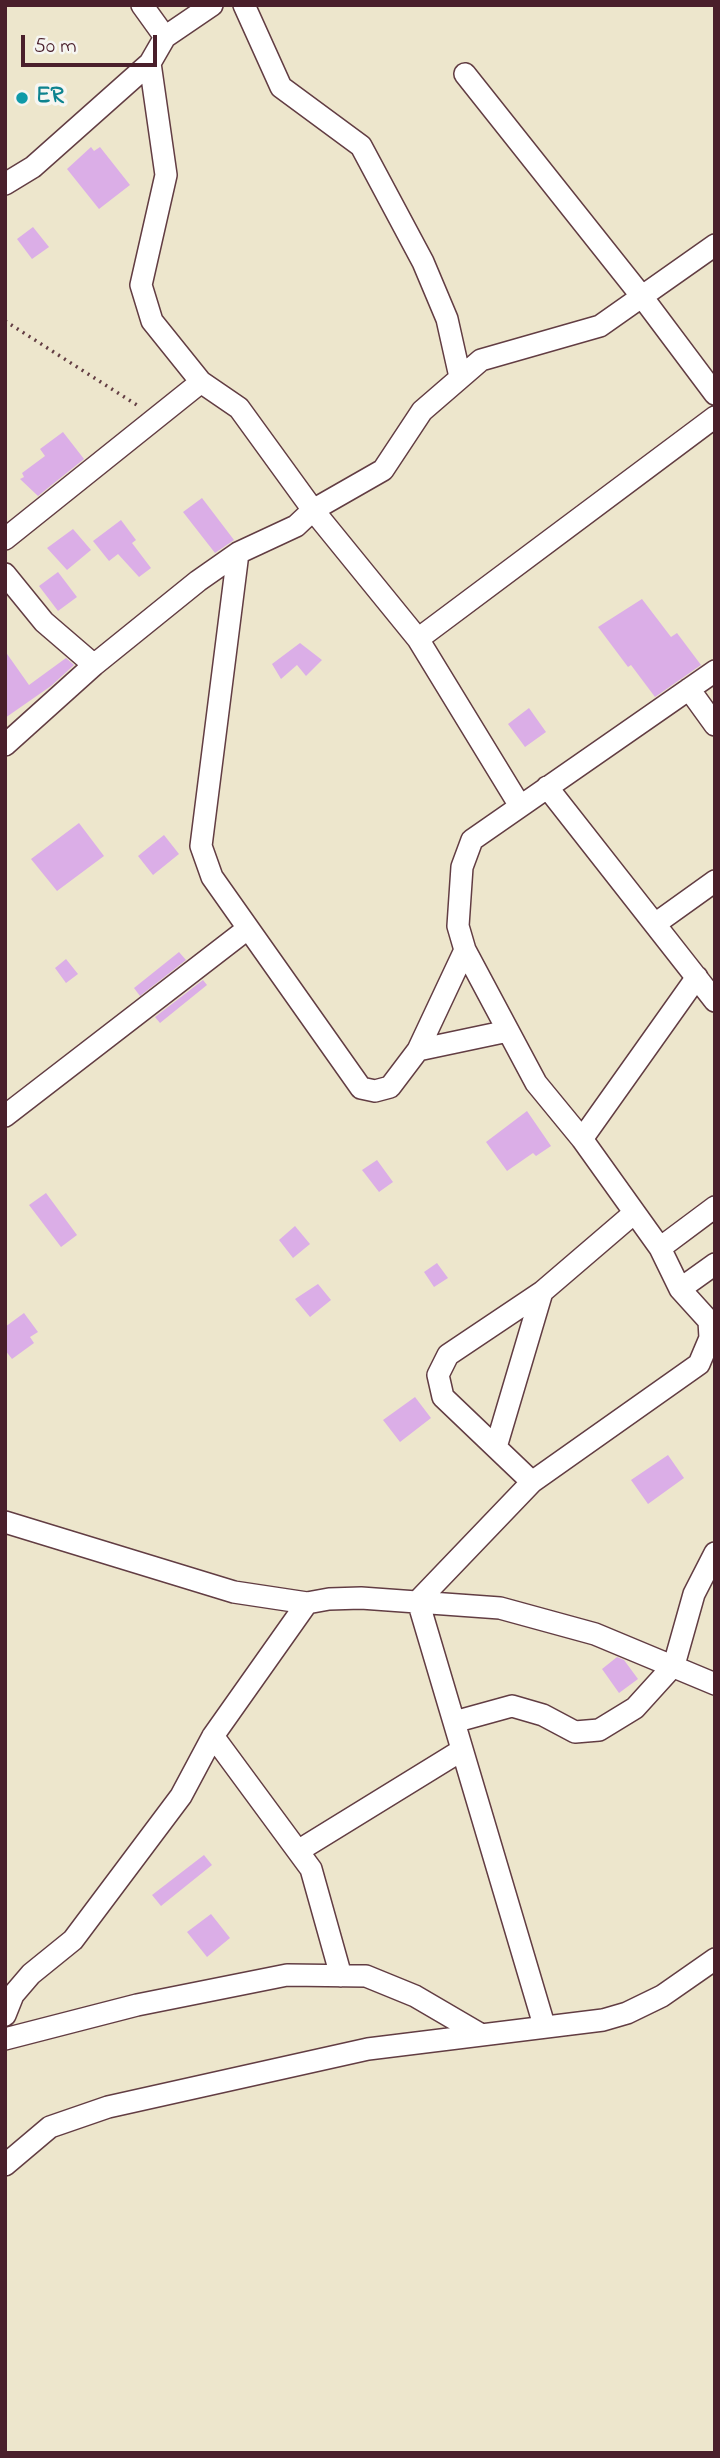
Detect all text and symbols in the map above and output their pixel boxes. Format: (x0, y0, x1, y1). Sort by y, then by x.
scale bar (24, 21, 161, 65)
text: 50 m (34, 32, 77, 62)
place label: ER (36, 84, 64, 112)
marker: ER (14, 90, 30, 106)

